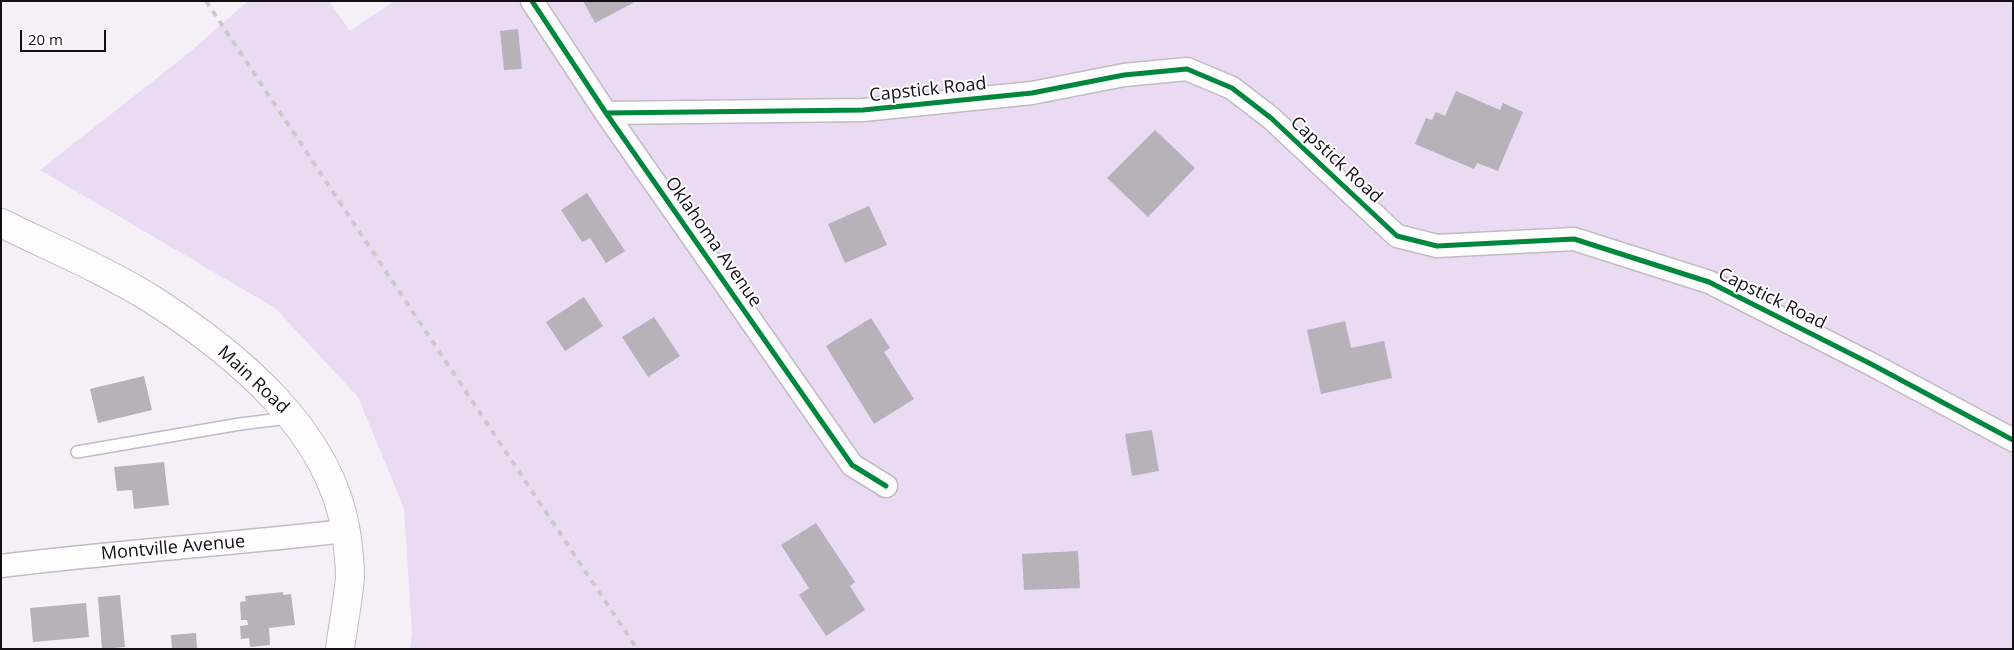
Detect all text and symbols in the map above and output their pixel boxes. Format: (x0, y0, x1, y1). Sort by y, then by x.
scale bar (22, 20, 109, 52)
text: 20 m (28, 29, 63, 49)
street label: Capstick Road (868, 73, 988, 107)
street label: Capstick Road (1286, 112, 1386, 208)
street label: Oklahoma Avenue (660, 173, 766, 311)
street label: Capstick Road (1714, 264, 1830, 334)
street label: Main Road (213, 342, 293, 418)
street label: Montville Avenue (100, 531, 246, 565)

